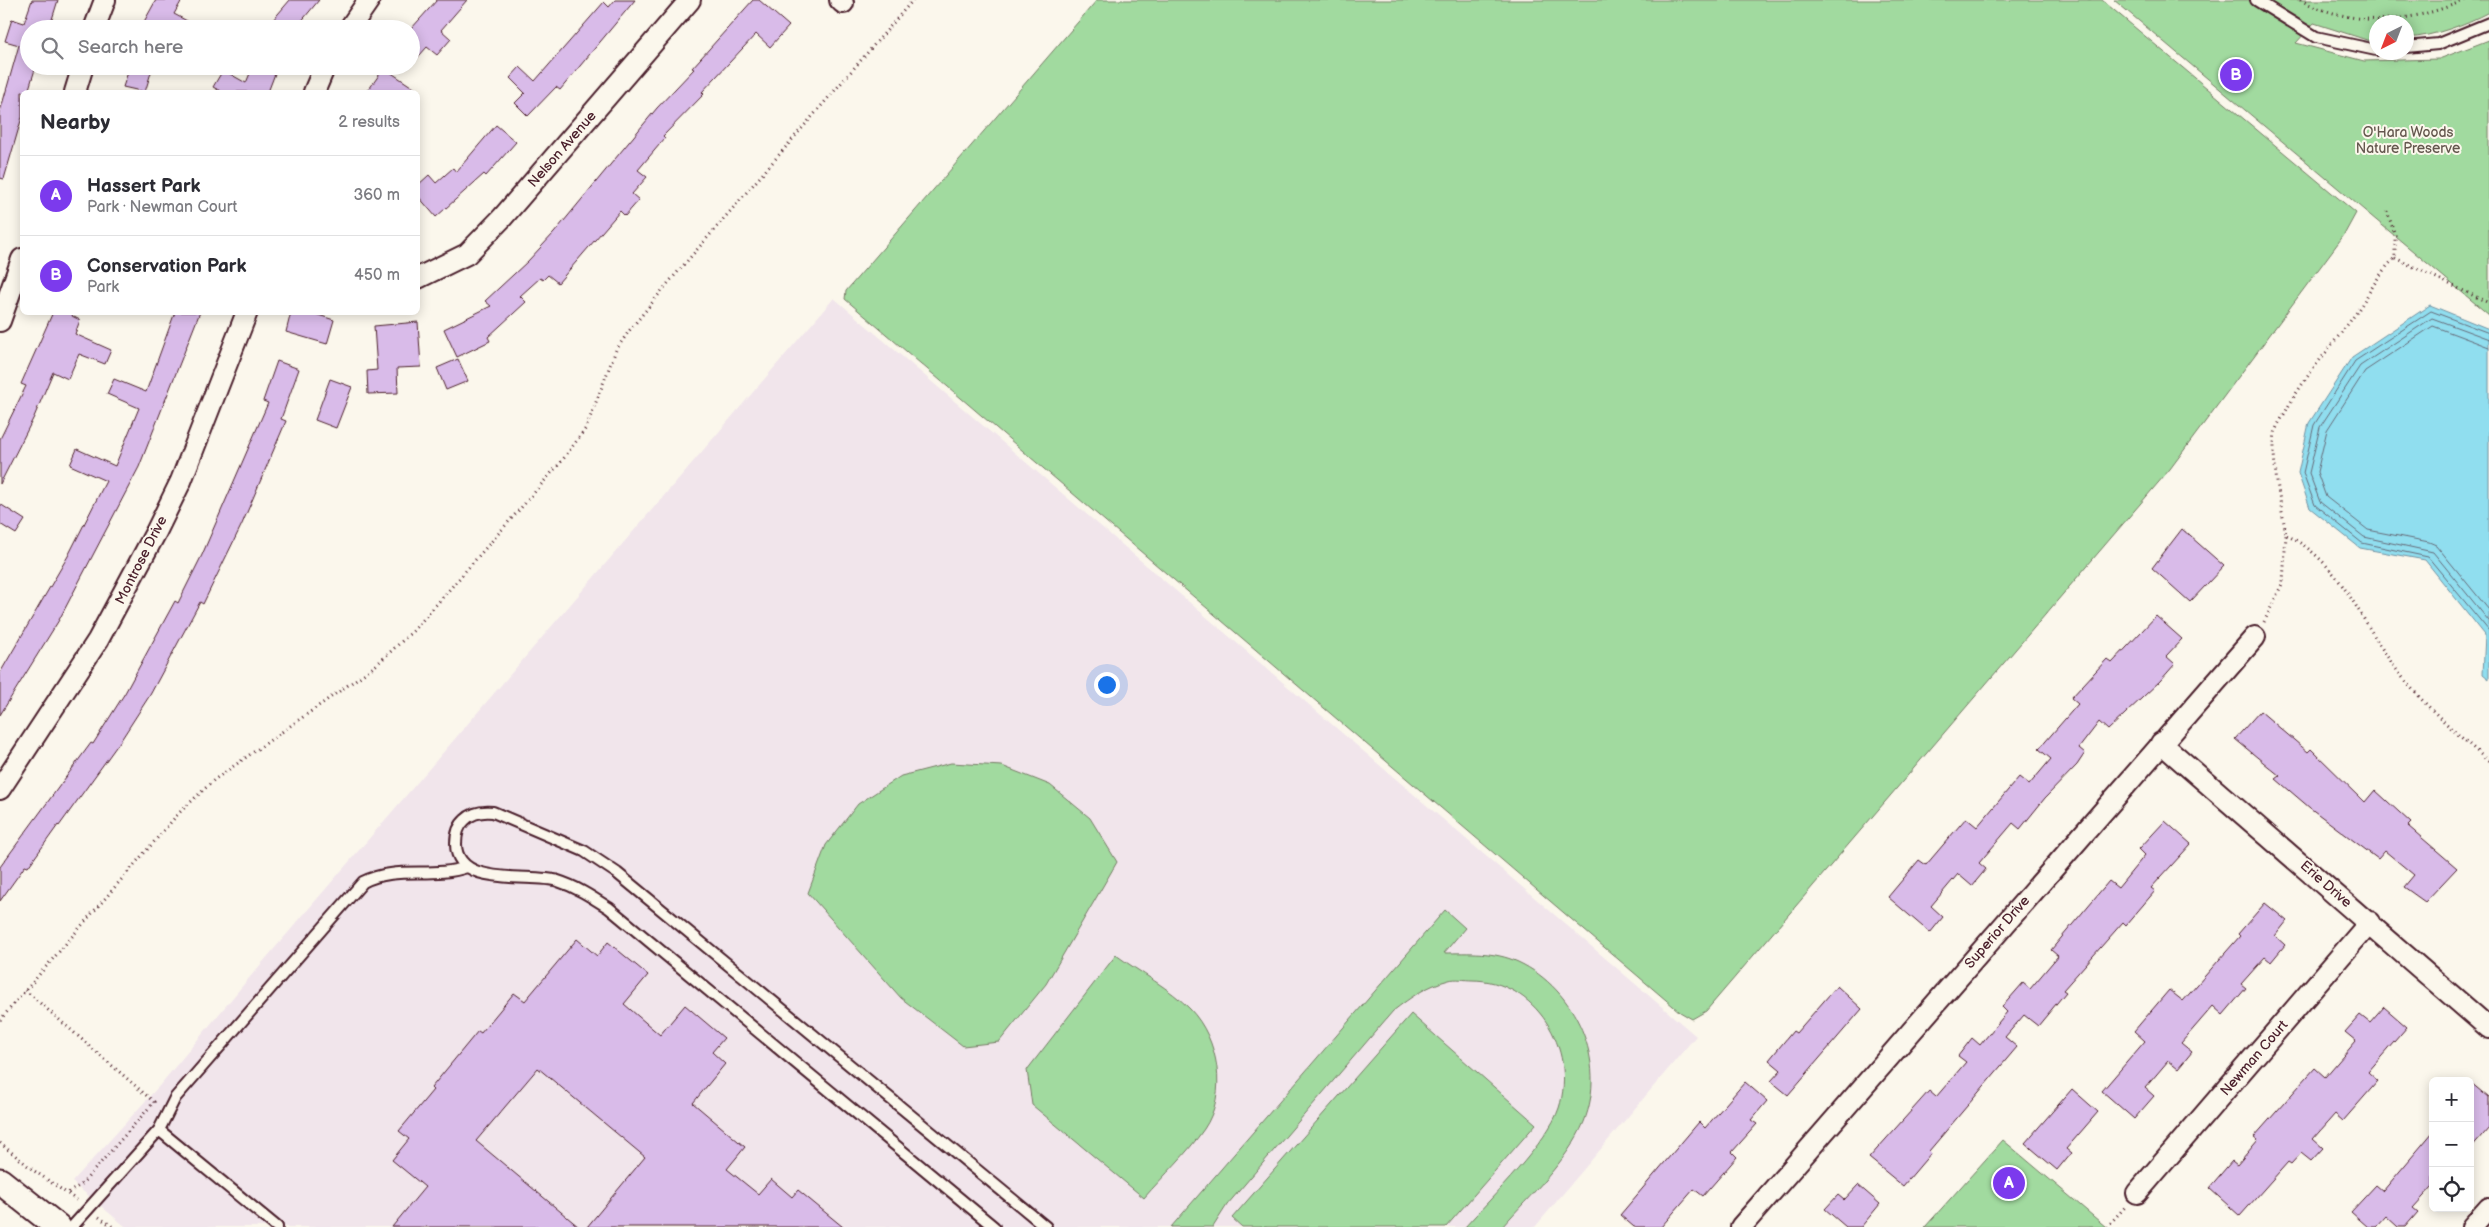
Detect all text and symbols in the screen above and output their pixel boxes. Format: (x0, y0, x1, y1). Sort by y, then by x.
north arrow (2369, 15, 2414, 60)
search box (20, 20, 420, 75)
icon: search (38, 34, 66, 62)
text: Search here (78, 36, 183, 59)
pin: B (2220, 56, 2252, 94)
street label: Nelson Avenue (524, 107, 600, 191)
text: Nearby (40, 110, 110, 135)
text: 2 results (338, 113, 400, 132)
park label: O'Hara Woods Nature Preserve (2356, 124, 2460, 157)
text: Hassert Park (87, 175, 200, 198)
text: A (51, 186, 61, 205)
text: 360 m (353, 186, 400, 205)
text: Park · Newman Court (87, 198, 238, 217)
text: Conservation Park (87, 255, 246, 278)
text: B (50, 266, 62, 285)
text: 450 m (354, 266, 400, 285)
text: Park (87, 278, 119, 297)
street label: Montrose Drive (111, 513, 171, 607)
your location (1094, 672, 1120, 698)
street label: Erie Drive (2297, 857, 2355, 911)
street label: Superior Drive (1961, 892, 2033, 972)
street label: Newman Court (2217, 1016, 2292, 1099)
map controls (2429, 1077, 2474, 1212)
button: + (2429, 1077, 2474, 1122)
button: − (2429, 1122, 2474, 1167)
pin: A (1993, 1164, 2025, 1202)
button: locate (2429, 1167, 2474, 1212)

